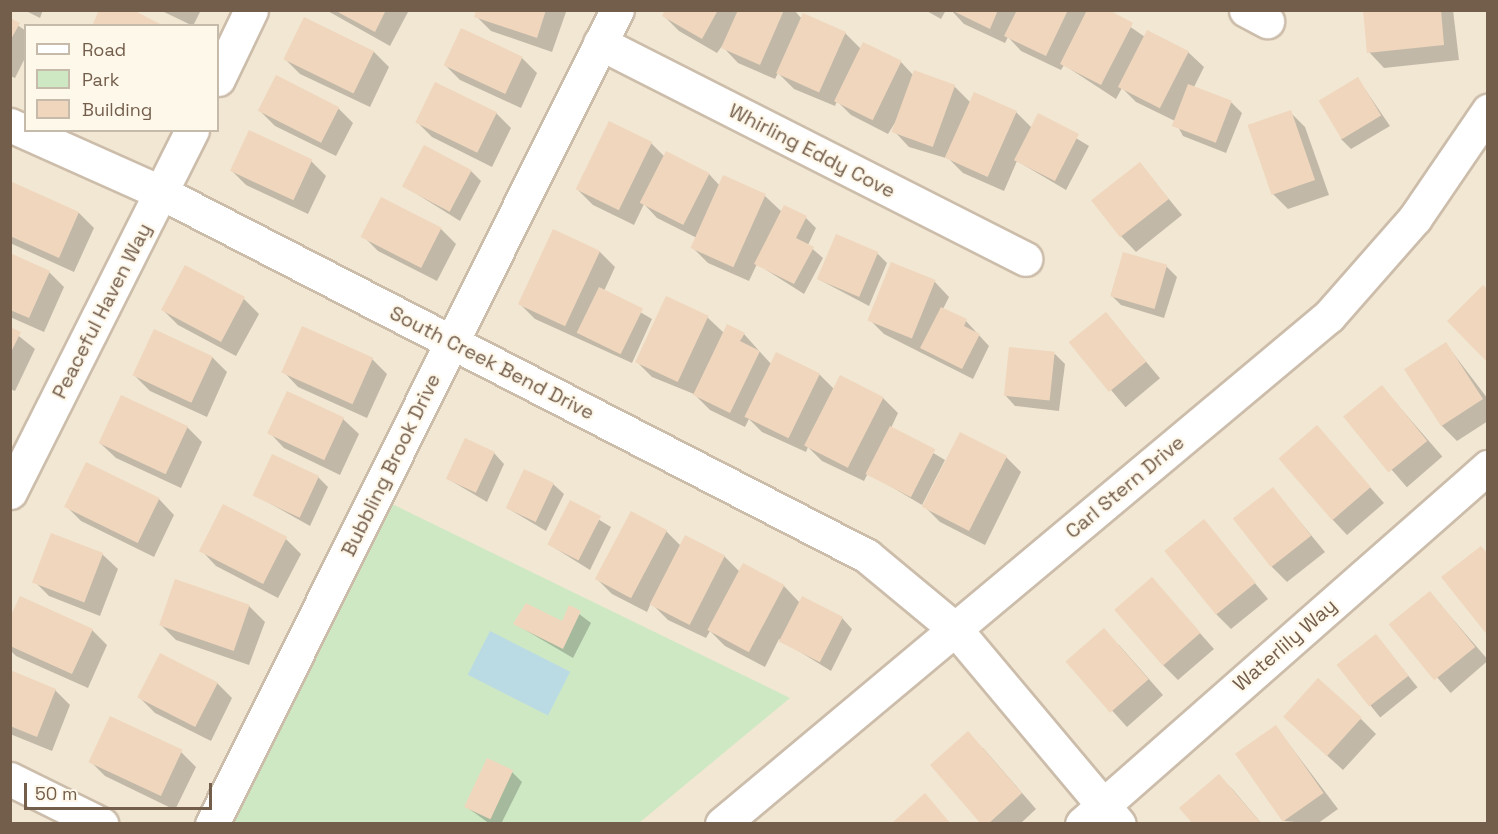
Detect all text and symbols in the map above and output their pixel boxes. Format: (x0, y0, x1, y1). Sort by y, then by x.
legend (24, 24, 219, 132)
text: Road (82, 38, 126, 61)
text: Park (82, 68, 119, 91)
text: Building (82, 98, 152, 121)
street label: Whirling Eddy Cove (725, 99, 899, 203)
street label: Peaceful Haven Way (47, 219, 157, 403)
street label: South Creek Bend Drive (386, 301, 598, 425)
street label: Bubbling Brook Drive (336, 370, 446, 560)
street label: Carl Stern Drive (1061, 430, 1189, 544)
street label: Waterlily Way (1228, 594, 1342, 696)
scale bar (27, 771, 214, 809)
text: 50 m (35, 782, 77, 805)

